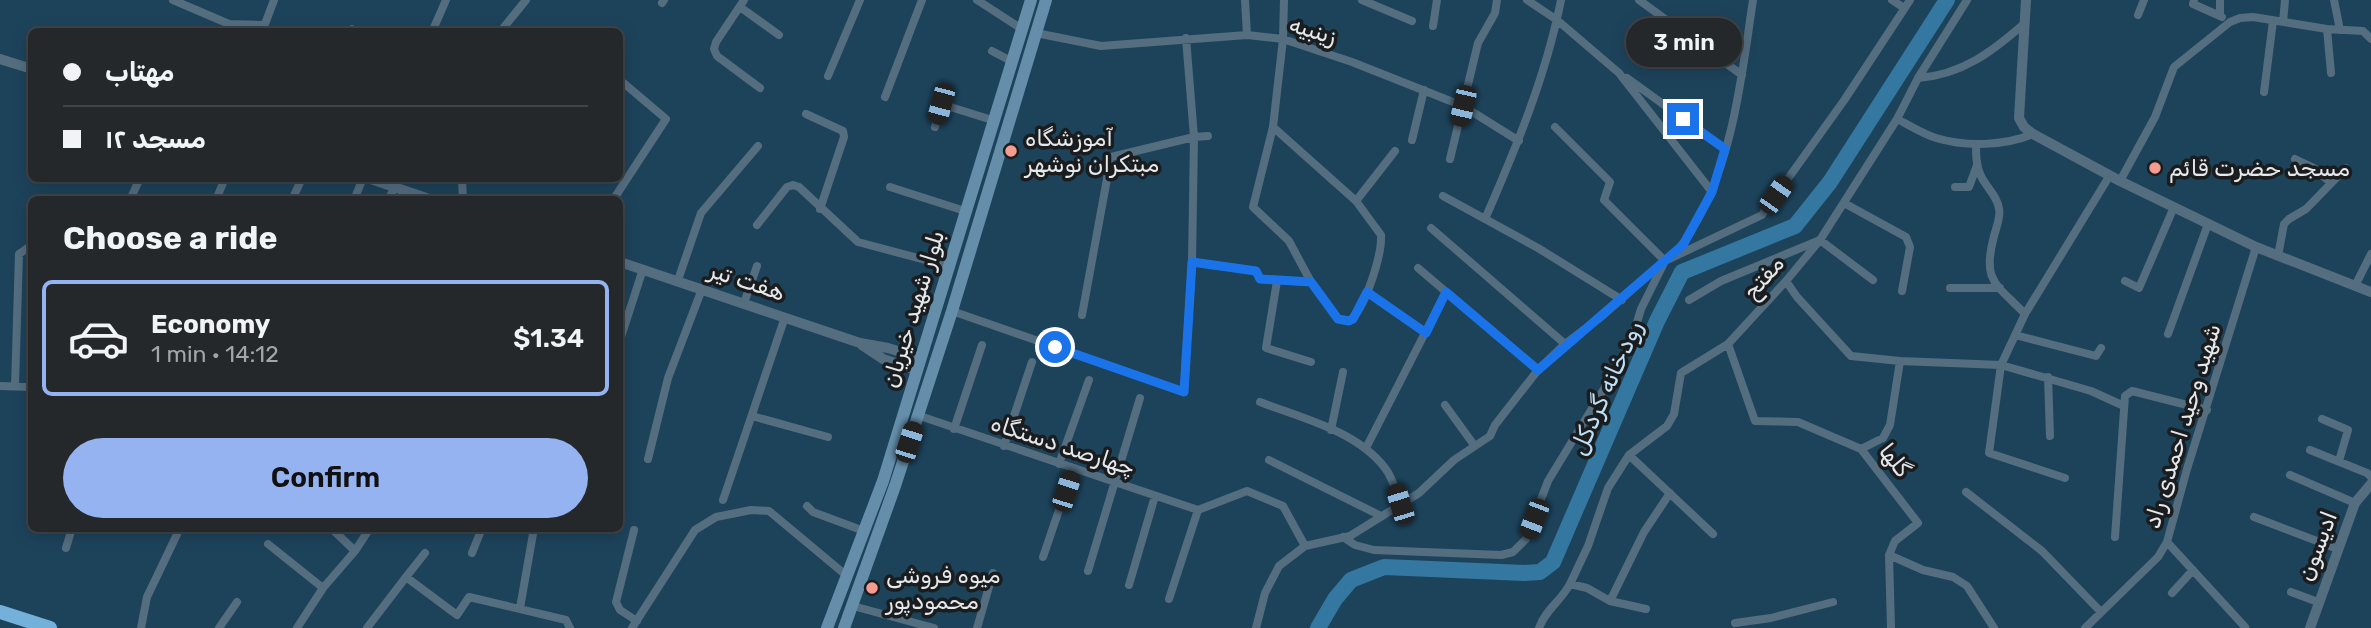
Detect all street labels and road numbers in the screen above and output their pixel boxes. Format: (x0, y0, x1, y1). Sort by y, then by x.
street label: زینبیه (1286, 10, 1340, 50)
street label: بلوار شهید خیریان (876, 227, 950, 391)
street label: مفتح (1736, 250, 1792, 306)
street label: هفت تیر (703, 255, 789, 306)
street label: شهید وحید احمدی راد (2138, 320, 2226, 532)
street label: چهارصد دستگاه (987, 409, 1139, 481)
street label: گلها (1873, 437, 1917, 483)
street label: ادیسون (2291, 507, 2343, 585)

